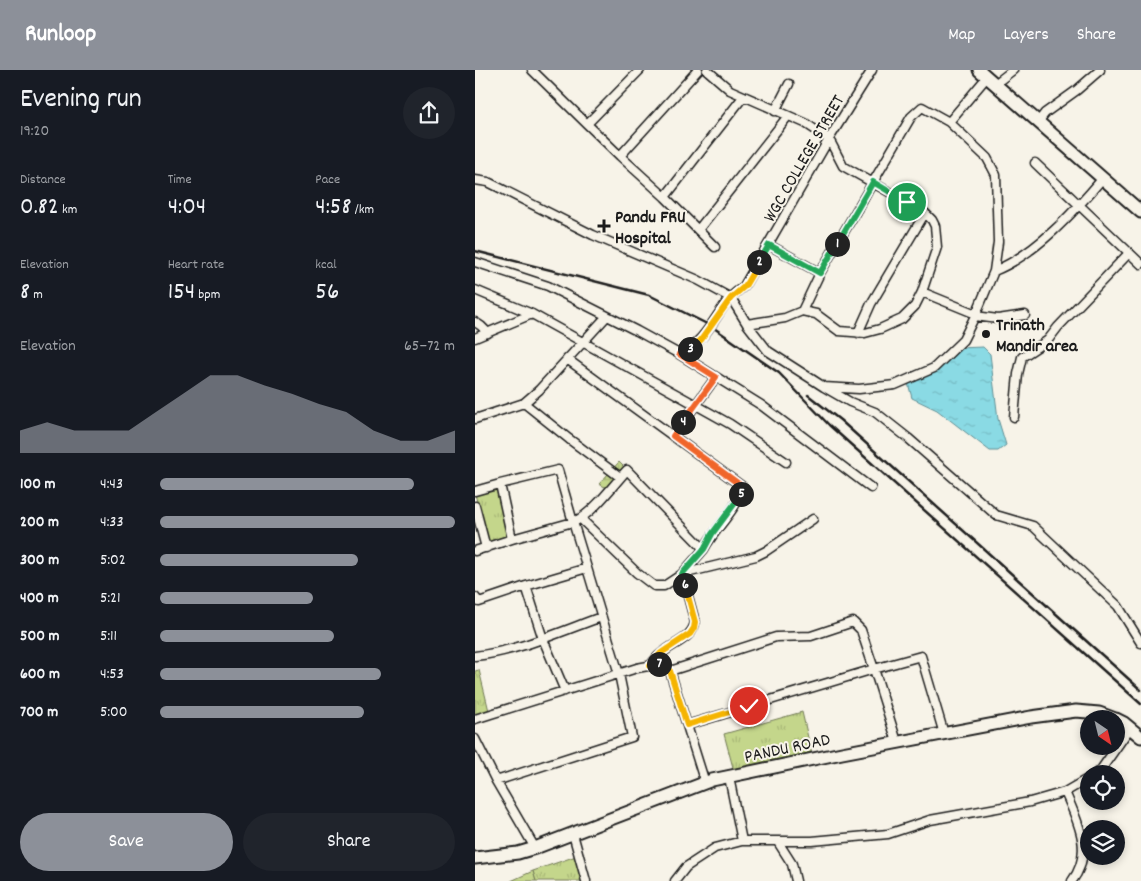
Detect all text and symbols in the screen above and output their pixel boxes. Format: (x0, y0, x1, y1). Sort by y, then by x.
text: Runloop (25, 18, 96, 52)
text: Map (948, 23, 975, 48)
text: Layers (1003, 23, 1049, 48)
text: Share (1077, 23, 1116, 48)
text: Evening run (20, 81, 142, 121)
button: share (403, 87, 455, 139)
street label: WGC COLLEGE STREET (758, 91, 852, 228)
text: 19:20 (20, 120, 49, 143)
text: Distance (20, 170, 66, 190)
text: Time (168, 170, 192, 190)
text: Pace (315, 170, 340, 190)
pin (886, 181, 928, 223)
icon: arrive (893, 188, 921, 216)
text: 0.82 (20, 190, 59, 226)
text: 4:04 (168, 190, 206, 226)
text: 4:58 (315, 190, 351, 226)
text: km (59, 200, 77, 220)
text: /km (351, 200, 374, 220)
place label: Pandu FRU Hospital (615, 206, 686, 252)
marker: Pandu FRU Hospital (597, 219, 611, 233)
pin: 1 (825, 232, 849, 256)
text: 1 (836, 234, 839, 254)
pin: 2 (747, 250, 771, 274)
text: 2 (756, 252, 763, 272)
text: Elevation (20, 255, 69, 275)
text: Heart rate (168, 255, 224, 275)
text: kcal (315, 255, 337, 275)
text: 8 (20, 275, 30, 311)
text: 154 (168, 275, 195, 311)
text: 56 (315, 275, 339, 311)
text: m (30, 285, 43, 305)
text: bpm (195, 285, 220, 305)
place label: Trinath Mandir area (996, 314, 1078, 360)
marker: Trinath Mandir area (980, 328, 992, 340)
text: Elevation (20, 335, 76, 358)
text: 65–72 m (404, 335, 455, 358)
pin: 3 (677, 336, 703, 362)
text: 3 (687, 339, 694, 359)
pin: 4 (671, 410, 695, 434)
text: 4 (681, 412, 686, 432)
text: 100 m (20, 473, 56, 496)
text: 4:43 (100, 473, 123, 496)
pin: 5 (729, 482, 753, 506)
text: 5 (738, 484, 745, 504)
text: 200 m (20, 511, 59, 534)
text: 4:33 (100, 511, 124, 534)
text: 300 m (20, 549, 59, 572)
text: 5:02 (100, 549, 126, 572)
pin: 6 (673, 572, 697, 598)
text: 6 (682, 575, 689, 595)
text: 400 m (20, 587, 59, 610)
text: 5:21 (100, 587, 121, 610)
text: 500 m (20, 625, 60, 648)
text: 5:11 (100, 625, 117, 648)
pin: 7 (647, 652, 671, 676)
text: 7 (657, 654, 662, 674)
text: 600 m (20, 663, 60, 686)
text: 4:53 (100, 663, 124, 686)
pin (728, 685, 770, 727)
icon: check (735, 692, 763, 720)
text: 700 m (20, 701, 58, 724)
text: 5:00 (100, 701, 128, 724)
north arrow (1080, 710, 1125, 755)
map controls (1080, 710, 1125, 865)
street label: PANDU ROAD (742, 728, 833, 771)
button: locate (1080, 765, 1125, 810)
button: Save (20, 813, 233, 871)
button: Share (243, 813, 455, 871)
button: layers (1080, 820, 1125, 865)

